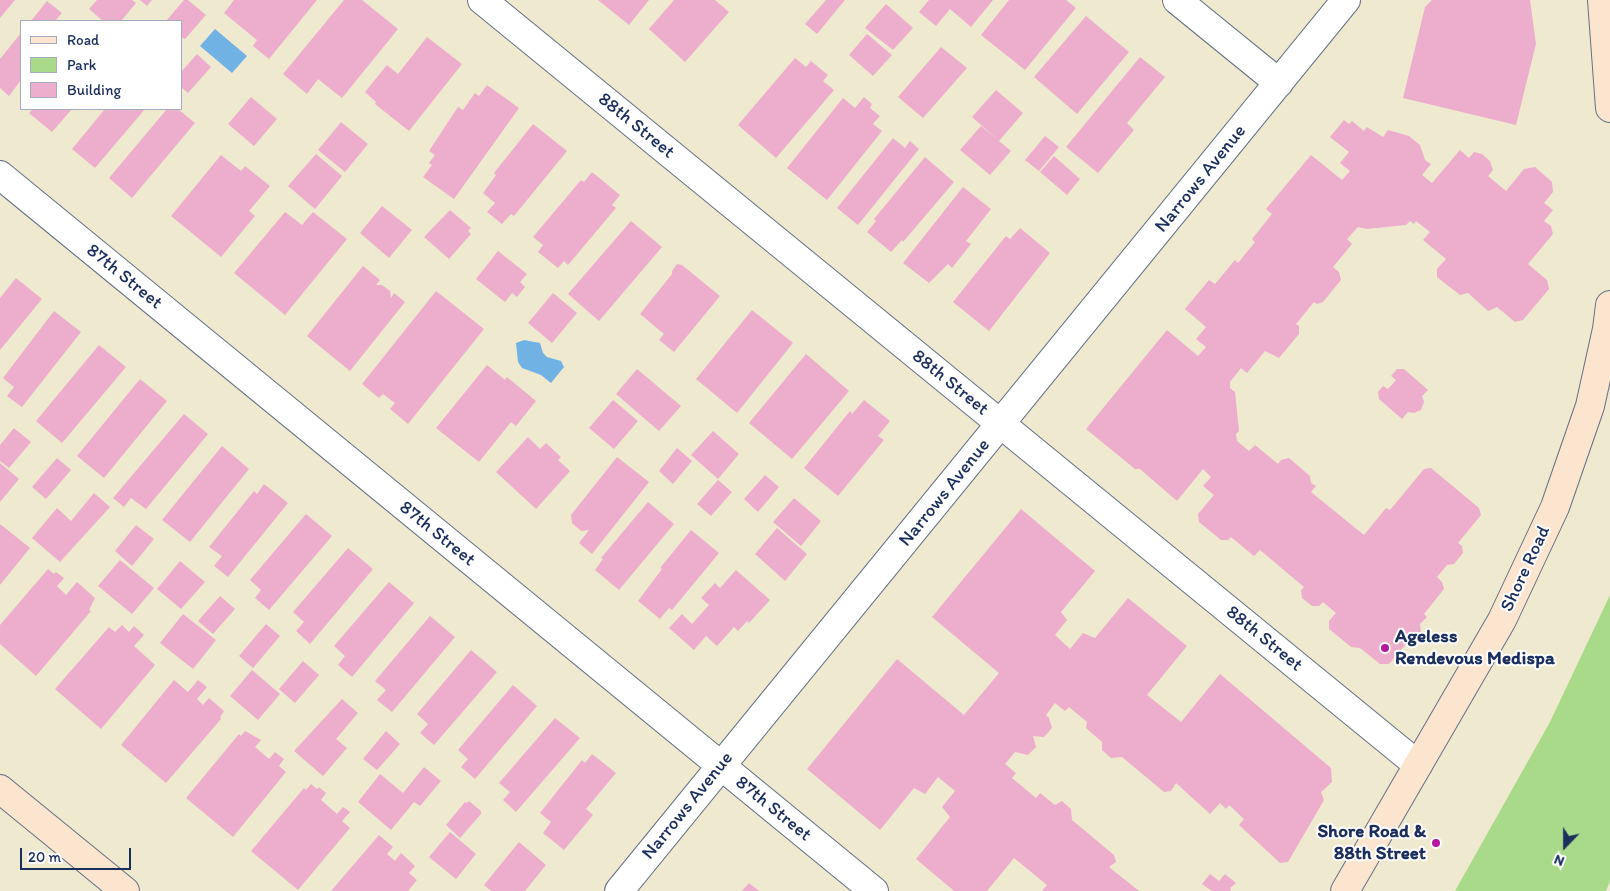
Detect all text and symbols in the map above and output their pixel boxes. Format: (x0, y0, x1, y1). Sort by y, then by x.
legend (20, 20, 182, 110)
text: Road (67, 31, 99, 49)
text: Park (67, 56, 97, 74)
text: Building (67, 81, 121, 99)
street label: 88th Street (593, 88, 679, 164)
street label: Narrows Avenue (1151, 120, 1251, 238)
street label: 87th Street (81, 239, 167, 315)
street label: 88th Street (907, 345, 993, 421)
street label: Narrows Avenue (895, 434, 995, 552)
street label: 87th Street (394, 496, 480, 572)
street label: Shore Road (1496, 522, 1556, 616)
street label: 88th Street (1221, 601, 1307, 677)
place label: Ageless Rendevous Medispa (1395, 626, 1555, 670)
marker: Ageless Rendevous Medispa (1379, 642, 1391, 654)
street label: Narrows Avenue (638, 747, 738, 865)
street label: 87th Street (730, 771, 816, 847)
place label: Shore Road & 88th Street (1317, 821, 1426, 865)
north arrow (1540, 821, 1590, 871)
marker: Shore Road & 88th Street (1430, 837, 1442, 849)
scale bar (22, 838, 134, 870)
text: 20 m (28, 848, 61, 866)
text: N (1552, 851, 1567, 870)

